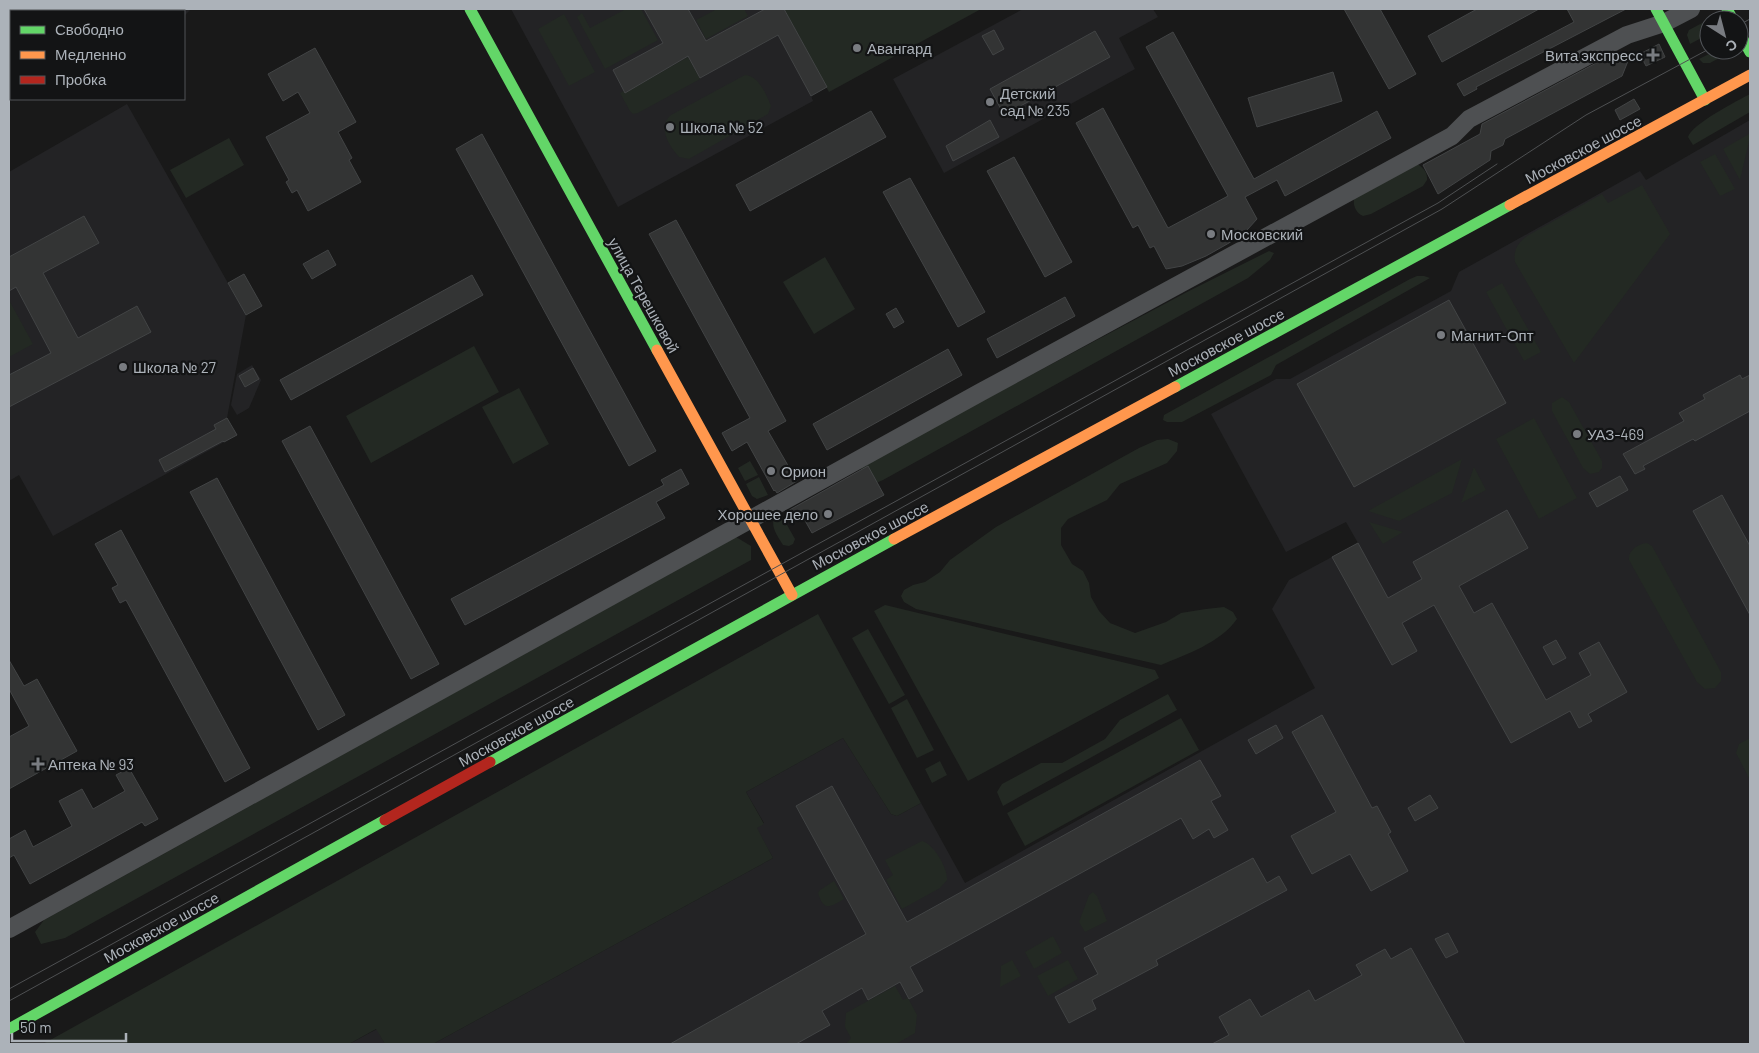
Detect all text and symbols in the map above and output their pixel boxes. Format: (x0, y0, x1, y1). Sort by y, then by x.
legend (10, 10, 185, 100)
north arrow (1699, 10, 1749, 60)
text: Свободно (55, 20, 124, 38)
text: С (1723, 36, 1741, 56)
place label: Авангард (867, 39, 932, 57)
marker: Авангард (851, 42, 863, 54)
text: Медленно (55, 45, 126, 63)
place label: Вита экспресс (1545, 46, 1643, 64)
marker: Вита экспресс (1647, 49, 1659, 61)
text: Пробка (55, 70, 107, 88)
place label: Детский сад № 235 (1000, 84, 1070, 119)
marker: Детский сад № 235 (984, 96, 996, 108)
street label: Московское шоссе (1522, 111, 1644, 187)
place label: Школа № 52 (680, 118, 763, 136)
marker: Школа № 52 (664, 121, 676, 133)
place label: Московский (1221, 225, 1303, 243)
marker: Московский (1205, 228, 1217, 240)
street label: улица Терешковой (605, 234, 683, 356)
street label: Московское шоссе (1165, 304, 1287, 380)
place label: Магнит-Опт (1451, 326, 1534, 344)
marker: Магнит-Опт (1435, 329, 1447, 341)
place label: Школа № 27 (133, 358, 216, 376)
marker: Школа № 27 (117, 361, 129, 373)
place label: УАЗ-469 (1587, 425, 1644, 443)
marker: УАЗ-469 (1571, 428, 1583, 440)
place label: Орион (781, 462, 826, 480)
marker: Орион (765, 465, 777, 477)
street label: Московское шоссе (809, 497, 931, 573)
place label: Хорошее дело (718, 505, 818, 523)
marker: Хорошее дело (822, 508, 834, 520)
street label: Московское шоссе (455, 692, 577, 770)
place label: Аптека № 93 (48, 755, 134, 773)
marker: Аптека № 93 (32, 758, 44, 770)
street label: Московское шоссе (100, 888, 222, 966)
scale bar (12, 1010, 126, 1042)
text: 50 m (20, 1018, 52, 1036)

